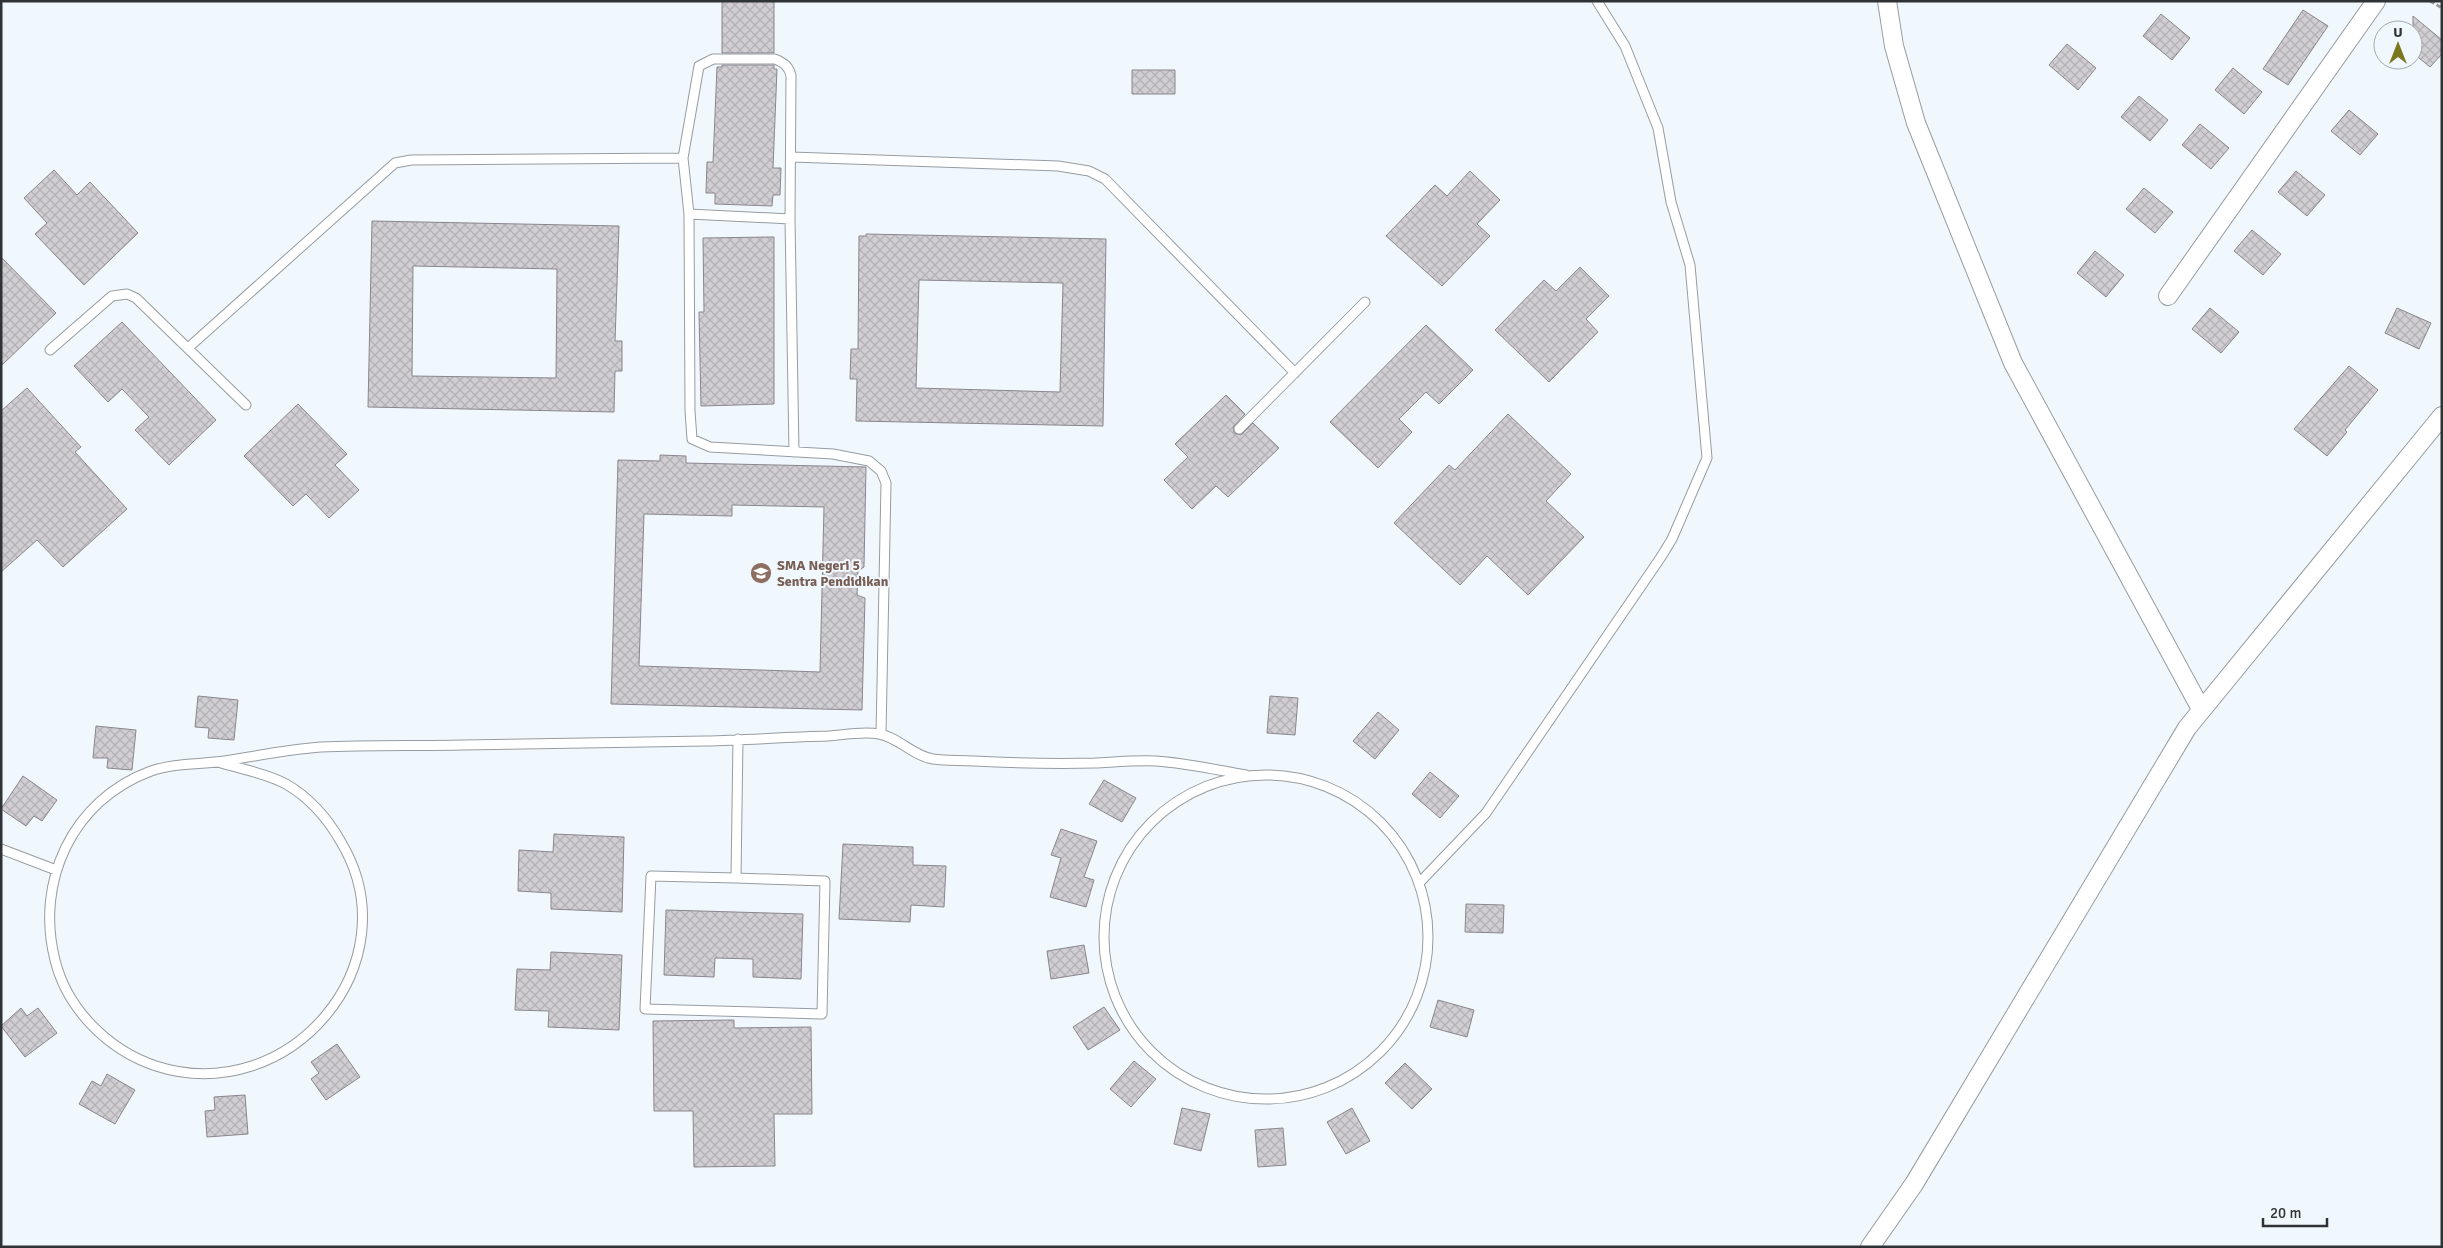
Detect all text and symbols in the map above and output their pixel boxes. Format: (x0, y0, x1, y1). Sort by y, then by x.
north arrow (2373, 20, 2423, 70)
text: U (2393, 24, 2403, 41)
place label: SMA Negeri 5 Sentra Pendidikan (777, 557, 889, 590)
school or university icon: SMA Negeri 5 Sentra Pendidikan (749, 561, 773, 585)
scale bar (2263, 1196, 2327, 1228)
text: 20 m (2270, 1204, 2301, 1222)

